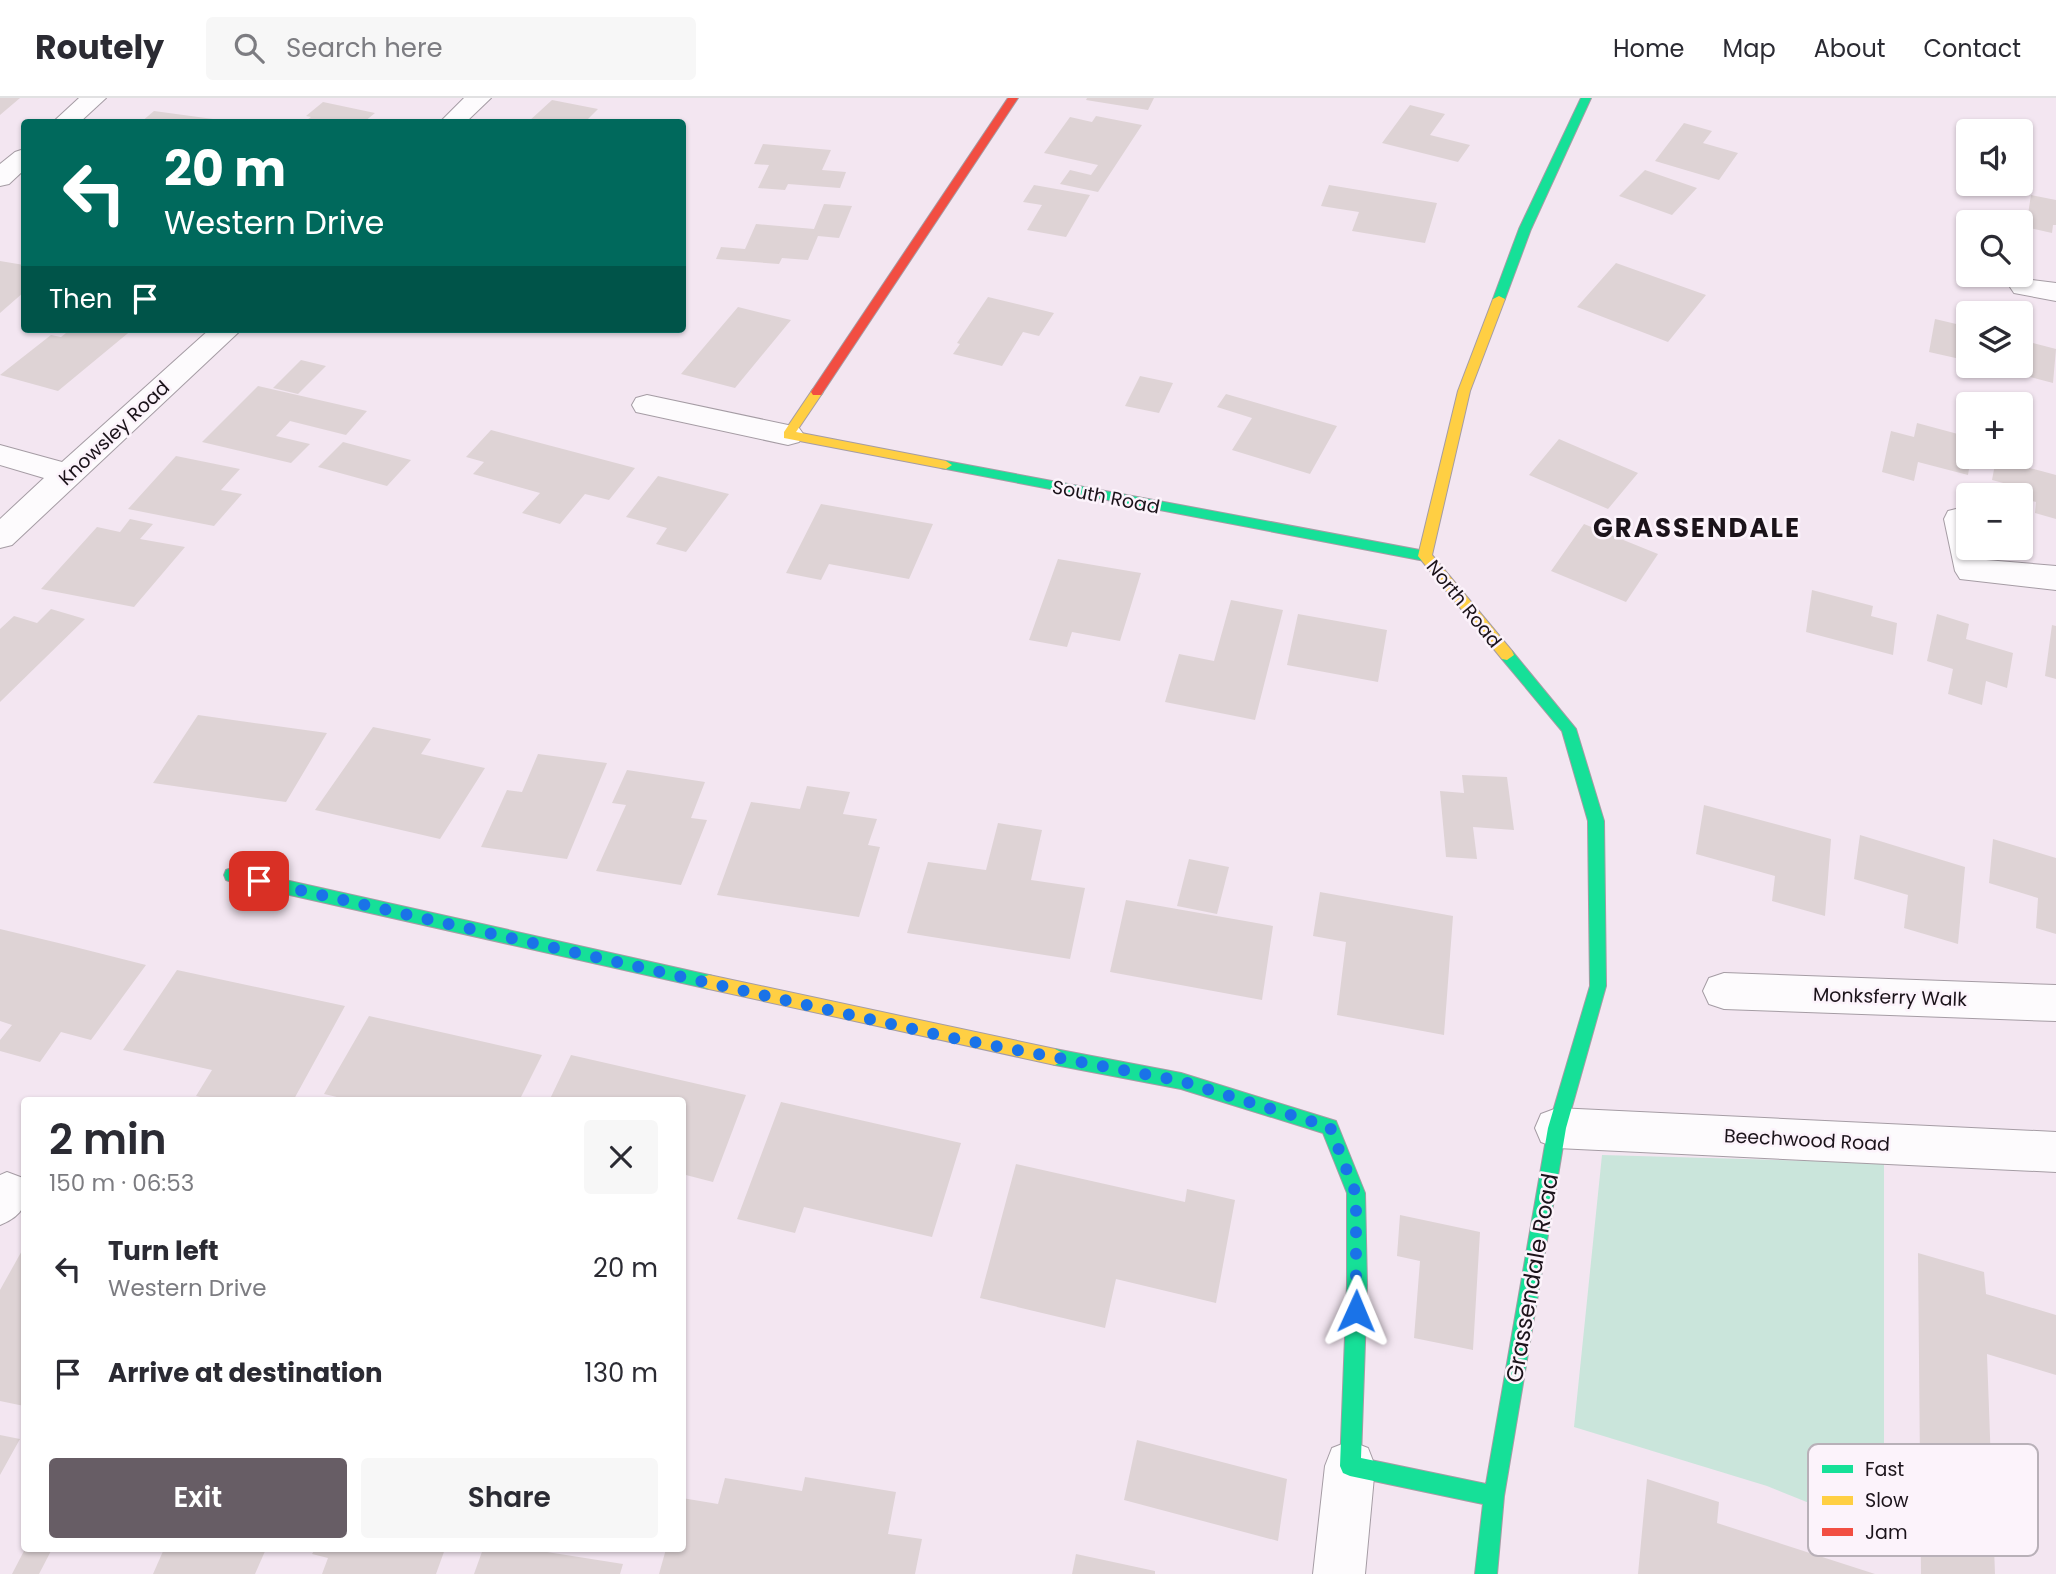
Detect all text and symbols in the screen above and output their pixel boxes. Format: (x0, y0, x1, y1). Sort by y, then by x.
search box (206, 17, 696, 80)
text: Routely (35, 24, 164, 71)
icon: search (230, 29, 268, 67)
text: Search here (286, 30, 443, 66)
text: Home (1613, 32, 1685, 65)
text: Map (1723, 32, 1776, 65)
text: About (1814, 32, 1885, 65)
text: Contact (1923, 32, 2021, 65)
map controls (1956, 119, 2033, 560)
button: sound (1956, 119, 2033, 196)
text: 20 m (164, 135, 286, 203)
icon: left (49, 147, 140, 238)
text: Western Drive (164, 200, 384, 245)
button: search (1956, 210, 2033, 287)
icon: arrive (126, 280, 164, 318)
text: Then (49, 281, 112, 317)
button: layers (1956, 301, 2033, 378)
street label: Knowsley Road (53, 374, 175, 492)
button: + (1956, 392, 2033, 469)
street label: South Road (1050, 473, 1162, 521)
button: − (1956, 483, 2033, 560)
district label: GRASSENDALE (1593, 510, 1801, 546)
street label: North Road (1420, 554, 1508, 654)
pin (229, 851, 289, 911)
icon: arrive (240, 862, 278, 900)
street label: Monksferry Walk (1812, 981, 1968, 1013)
text: 2 min (49, 1110, 167, 1169)
button: close (584, 1120, 658, 1194)
street label: Beechwood Road (1723, 1122, 1891, 1158)
text: 150 m · 06:53 (49, 1167, 194, 1199)
street label: Grassendale Road (1498, 1171, 1566, 1385)
text: Turn left (108, 1233, 219, 1269)
icon: left (49, 1250, 87, 1288)
text: 20 m (593, 1250, 658, 1286)
text: Western Drive (108, 1272, 266, 1304)
position arrow (1319, 1274, 1393, 1348)
icon: arrive (49, 1355, 87, 1393)
text: Arrive at destination (108, 1355, 383, 1391)
text: 130 m (584, 1355, 658, 1391)
legend (1808, 1444, 2038, 1556)
text: Fast (1865, 1456, 1904, 1483)
button: Exit (49, 1458, 347, 1538)
button: Share (361, 1458, 658, 1538)
text: Slow (1865, 1487, 1909, 1514)
text: Jam (1865, 1519, 1907, 1546)

